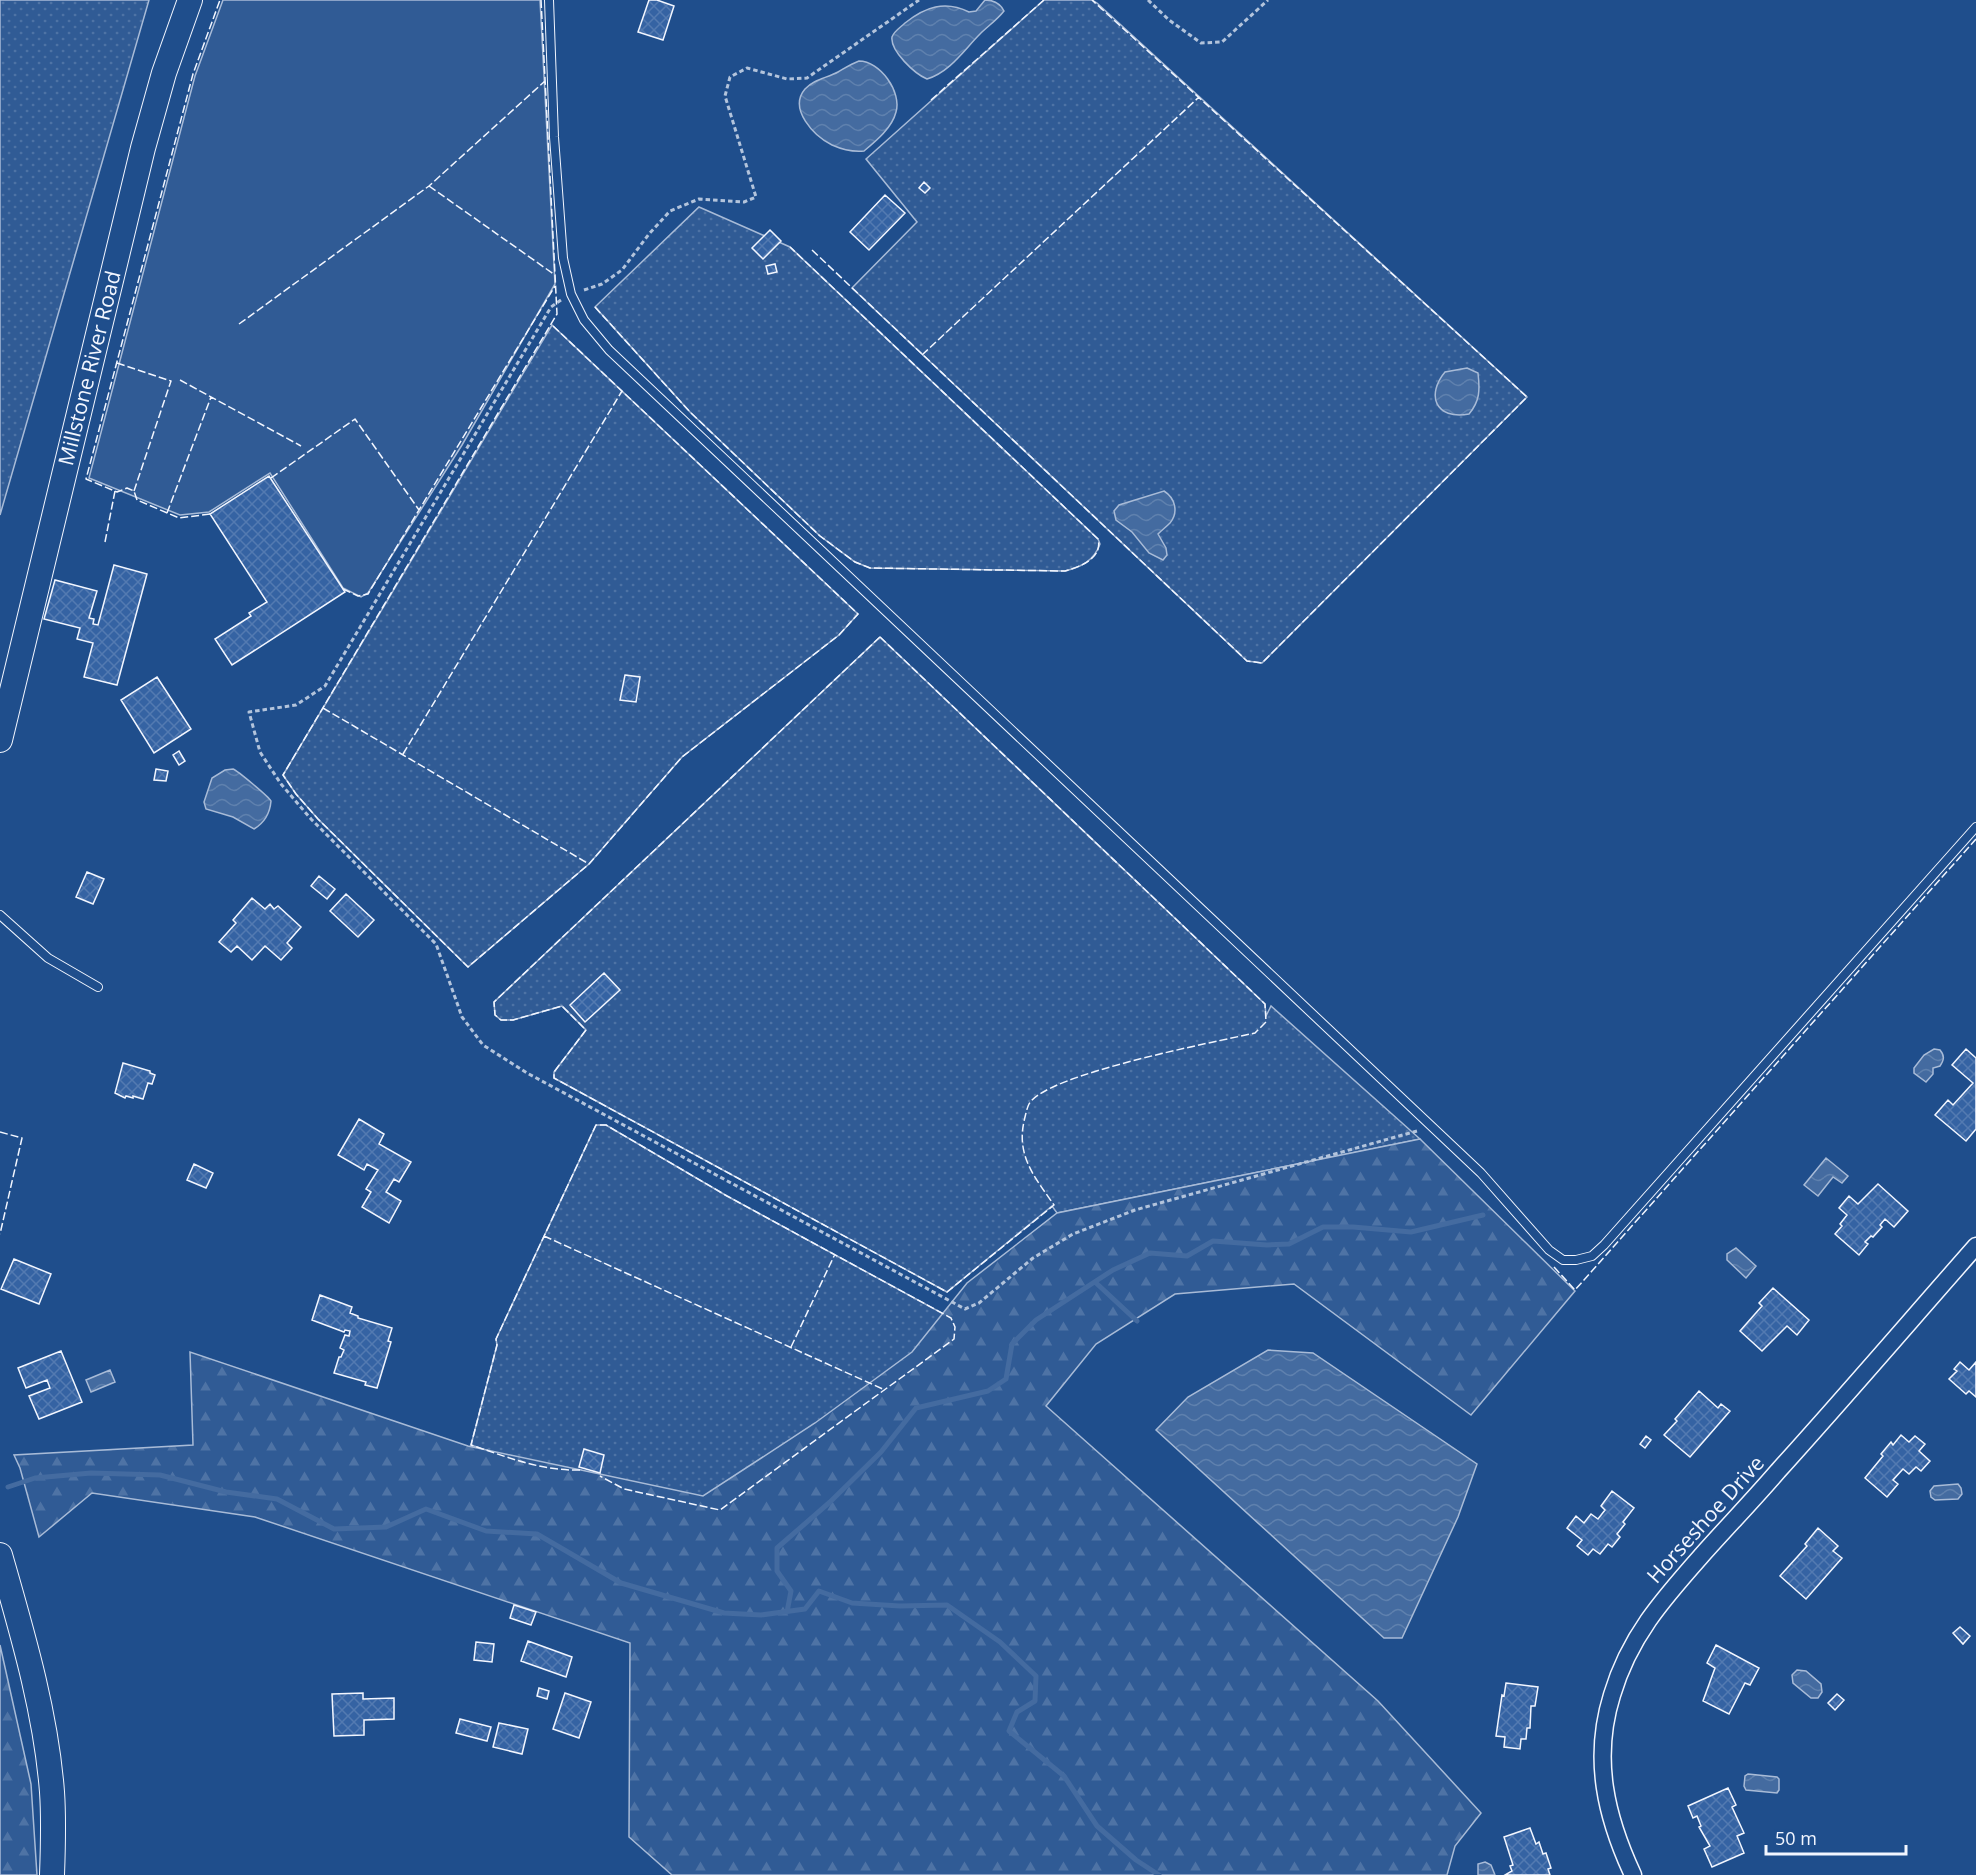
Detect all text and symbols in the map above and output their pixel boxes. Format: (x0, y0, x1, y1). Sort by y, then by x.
street label: Millstone River Road (51, 268, 127, 468)
street label: Horseshoe Drive (1640, 1449, 1770, 1589)
scale bar (1766, 1818, 1906, 1856)
text: 50 m (1775, 1826, 1817, 1850)

